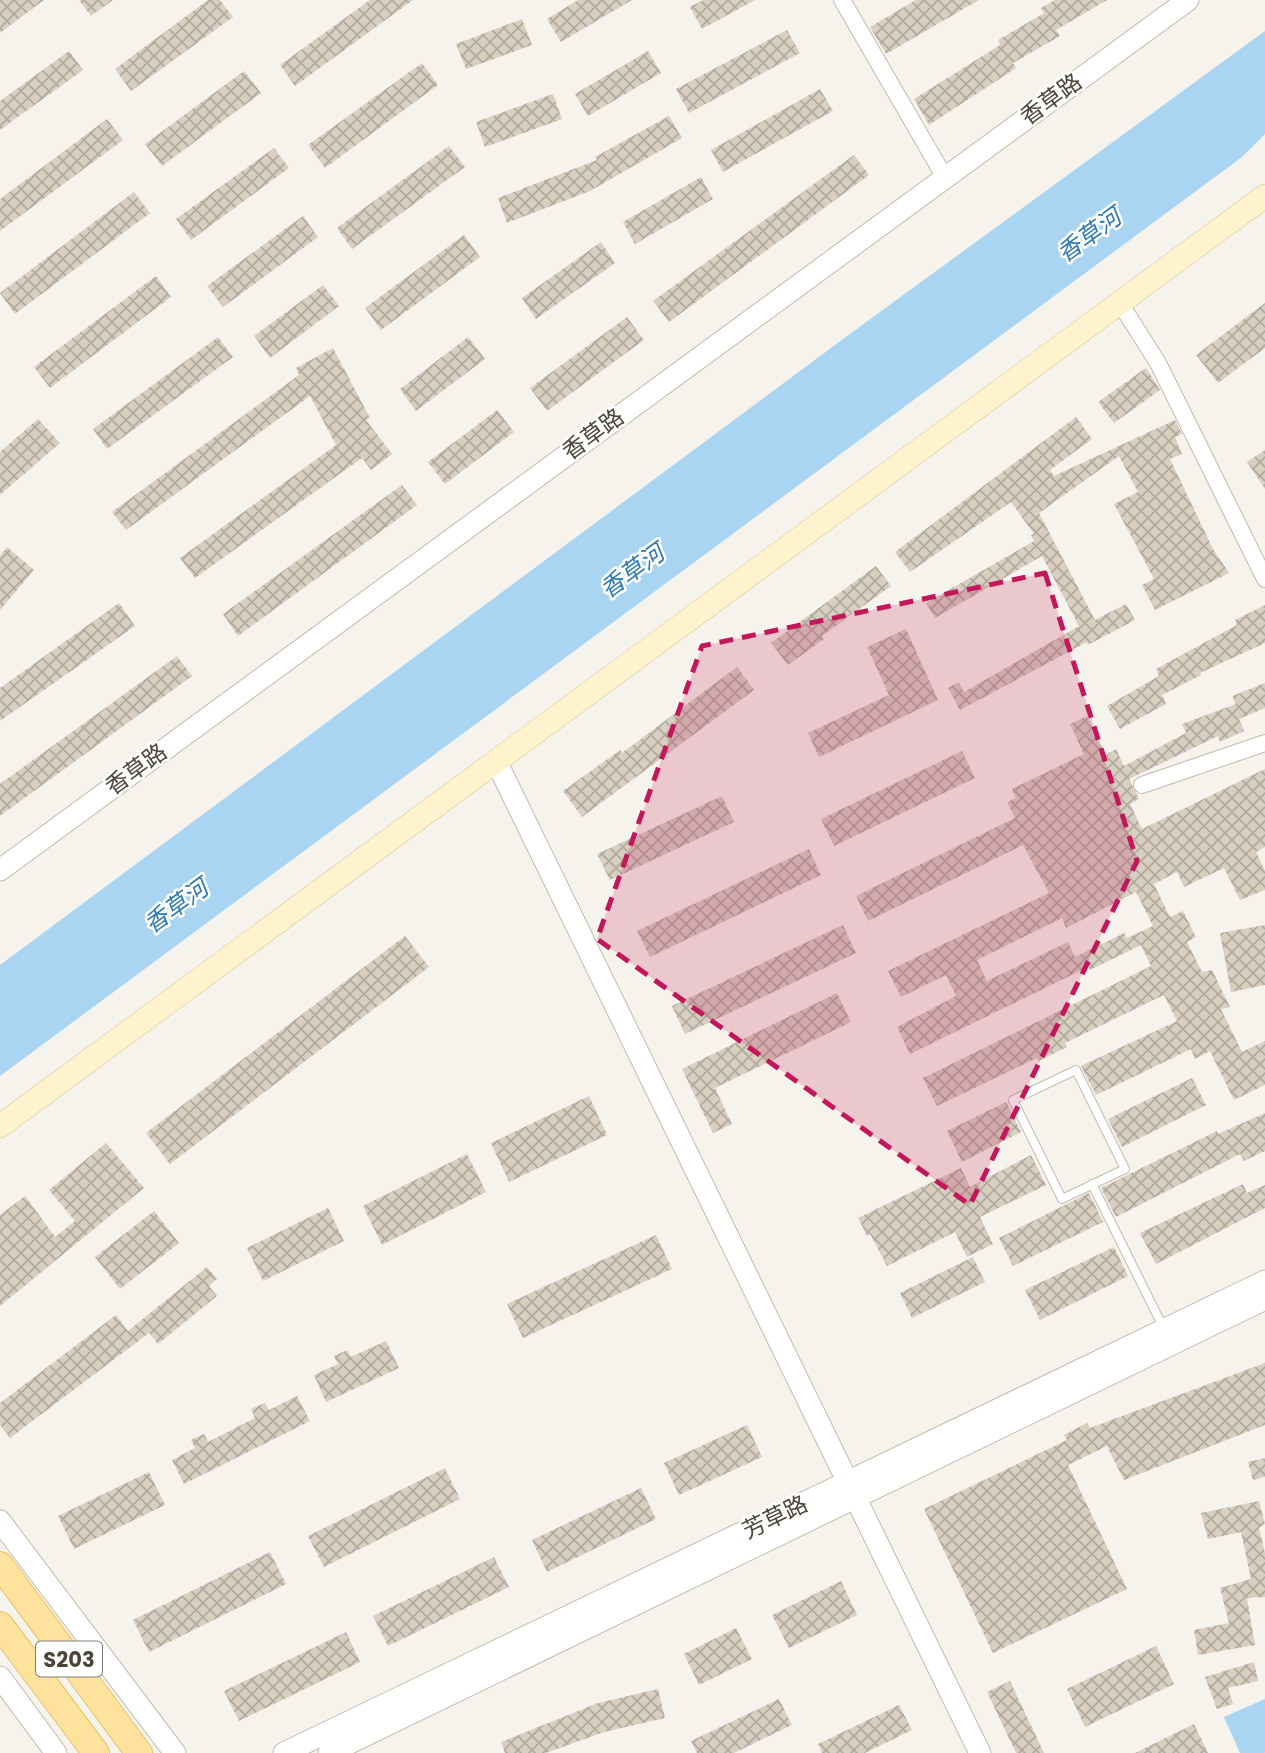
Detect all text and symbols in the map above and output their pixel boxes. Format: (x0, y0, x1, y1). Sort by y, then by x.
street label: 香草路 (1014, 66, 1088, 132)
water label: 香草河 (1050, 198, 1131, 270)
street label: 香草路 (556, 401, 630, 467)
water label: 香草河 (593, 534, 674, 606)
street label: 香草路 (99, 736, 173, 802)
water label: 香草河 (137, 869, 218, 941)
street label: 芳草路 (737, 1487, 813, 1547)
road number: S203 (36, 1642, 102, 1676)

